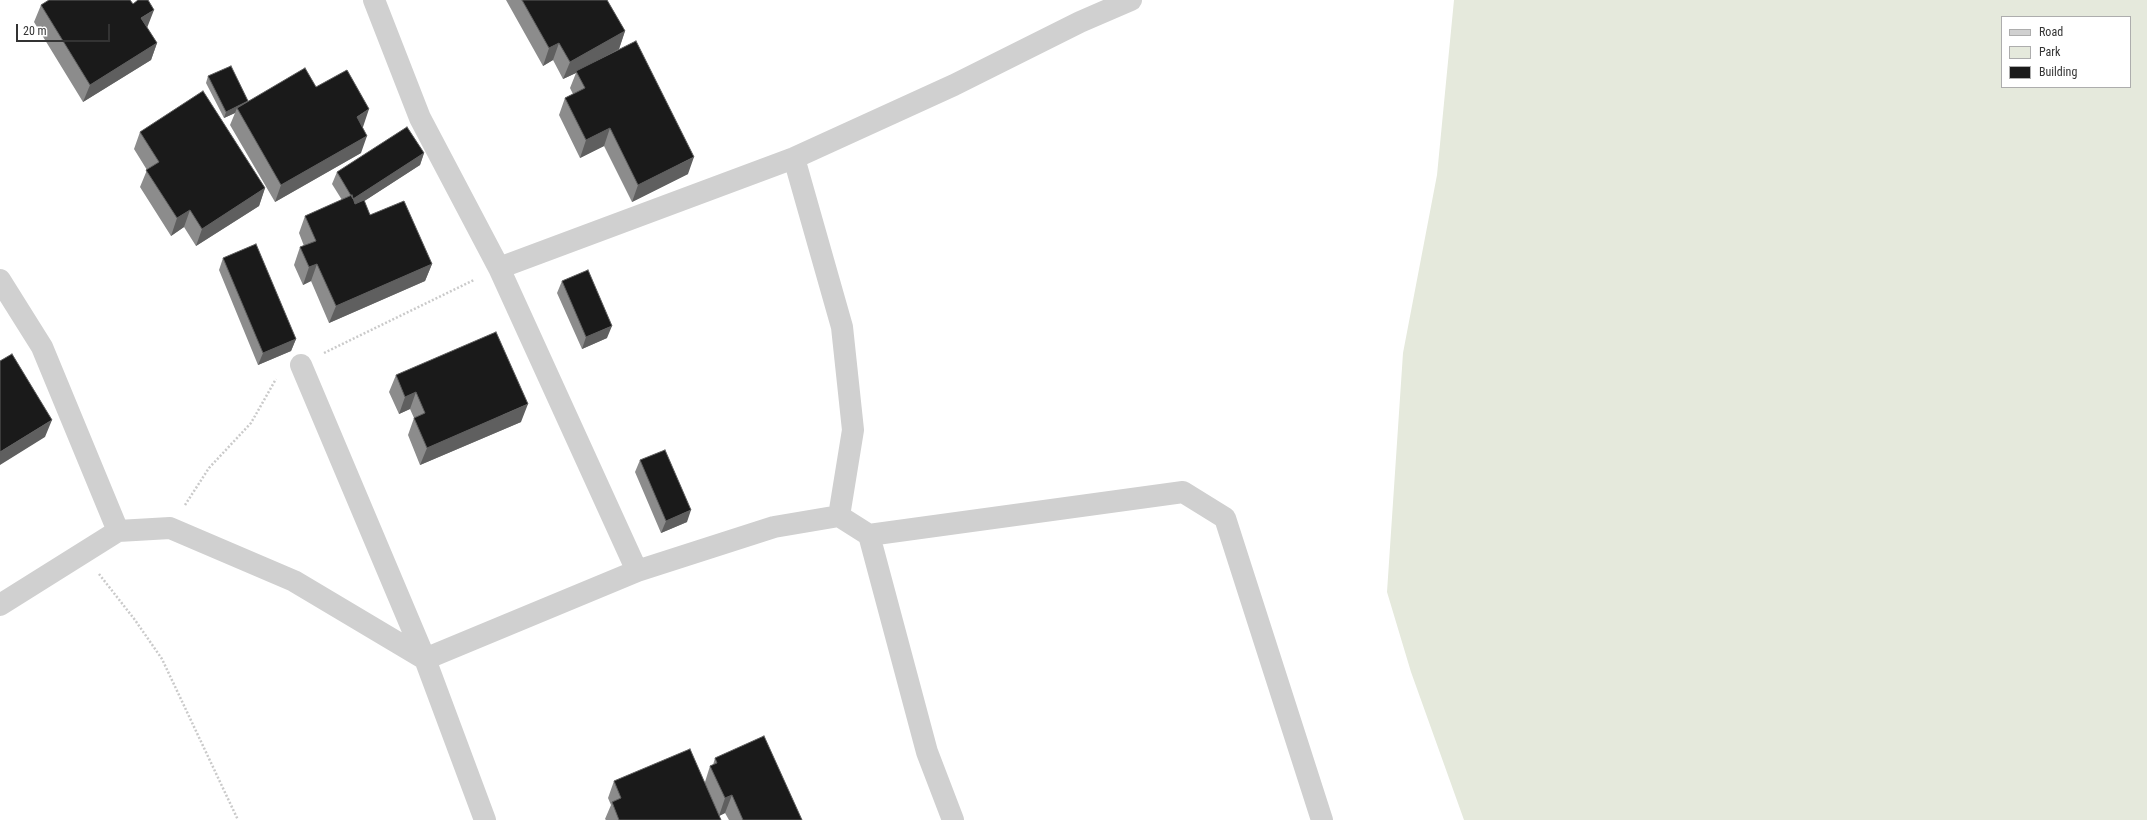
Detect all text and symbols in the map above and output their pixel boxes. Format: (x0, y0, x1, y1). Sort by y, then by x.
scale bar (18, 16, 112, 42)
legend (2001, 16, 2131, 88)
text: 20 m (23, 24, 47, 38)
text: Road (2039, 25, 2063, 39)
text: Park (2039, 45, 2060, 59)
text: Building (2039, 65, 2077, 79)

